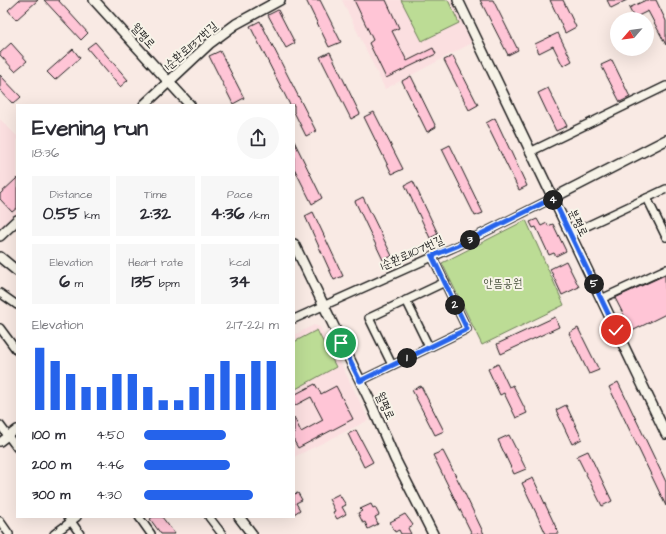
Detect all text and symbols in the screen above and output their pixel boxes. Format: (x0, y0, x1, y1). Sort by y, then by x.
north arrow (610, 12, 654, 56)
map controls (610, 12, 654, 56)
street label: 1순환로1137번길 (160, 18, 222, 74)
street label: 월평로 (127, 20, 159, 52)
text: Evening run (32, 113, 148, 144)
button: share (237, 117, 279, 159)
text: 18:36 (32, 144, 59, 162)
text: Distance (50, 187, 93, 202)
text: Time (144, 187, 167, 202)
text: Pace (227, 187, 253, 202)
pin: 4 (543, 190, 563, 210)
text: 4 (549, 192, 557, 207)
text: 0.55 (43, 202, 80, 226)
text: 2:32 (140, 202, 171, 226)
text: 4:36 (211, 202, 244, 226)
street label: 분평로 (564, 206, 592, 240)
text: km (80, 208, 100, 223)
text: /km (244, 208, 269, 223)
pin: 3 (460, 230, 480, 250)
street label: 1순환로1107번길 (378, 231, 447, 275)
text: 3 (467, 232, 473, 247)
text: Elevation (50, 255, 93, 270)
text: Heart rate (128, 255, 183, 270)
text: kcal (229, 255, 250, 270)
text: 6 (59, 270, 70, 294)
text: 135 (131, 270, 154, 294)
text: 34 (230, 270, 250, 294)
pin: 5 (584, 274, 604, 294)
park label: 안뜸공원 (484, 275, 522, 292)
text: m (70, 276, 83, 291)
text: bpm (154, 276, 180, 291)
text: 5 (590, 276, 598, 291)
pin: 2 (445, 295, 465, 315)
text: 2 (452, 297, 458, 312)
pin (599, 313, 633, 347)
text: Elevation (32, 316, 83, 334)
text: 217–221 m (226, 316, 279, 334)
icon: check (605, 319, 627, 341)
pin (324, 326, 358, 360)
icon: arrive (330, 332, 352, 354)
pin: 1 (397, 348, 417, 368)
text: 1 (406, 350, 408, 365)
street label: 월평로 (371, 389, 399, 423)
text: 100 m (32, 426, 65, 444)
text: 4:50 (96, 426, 124, 444)
text: 200 m (32, 456, 71, 474)
text: 4:46 (96, 456, 124, 474)
text: 300 m (32, 486, 70, 504)
text: 4:30 (96, 486, 122, 504)

